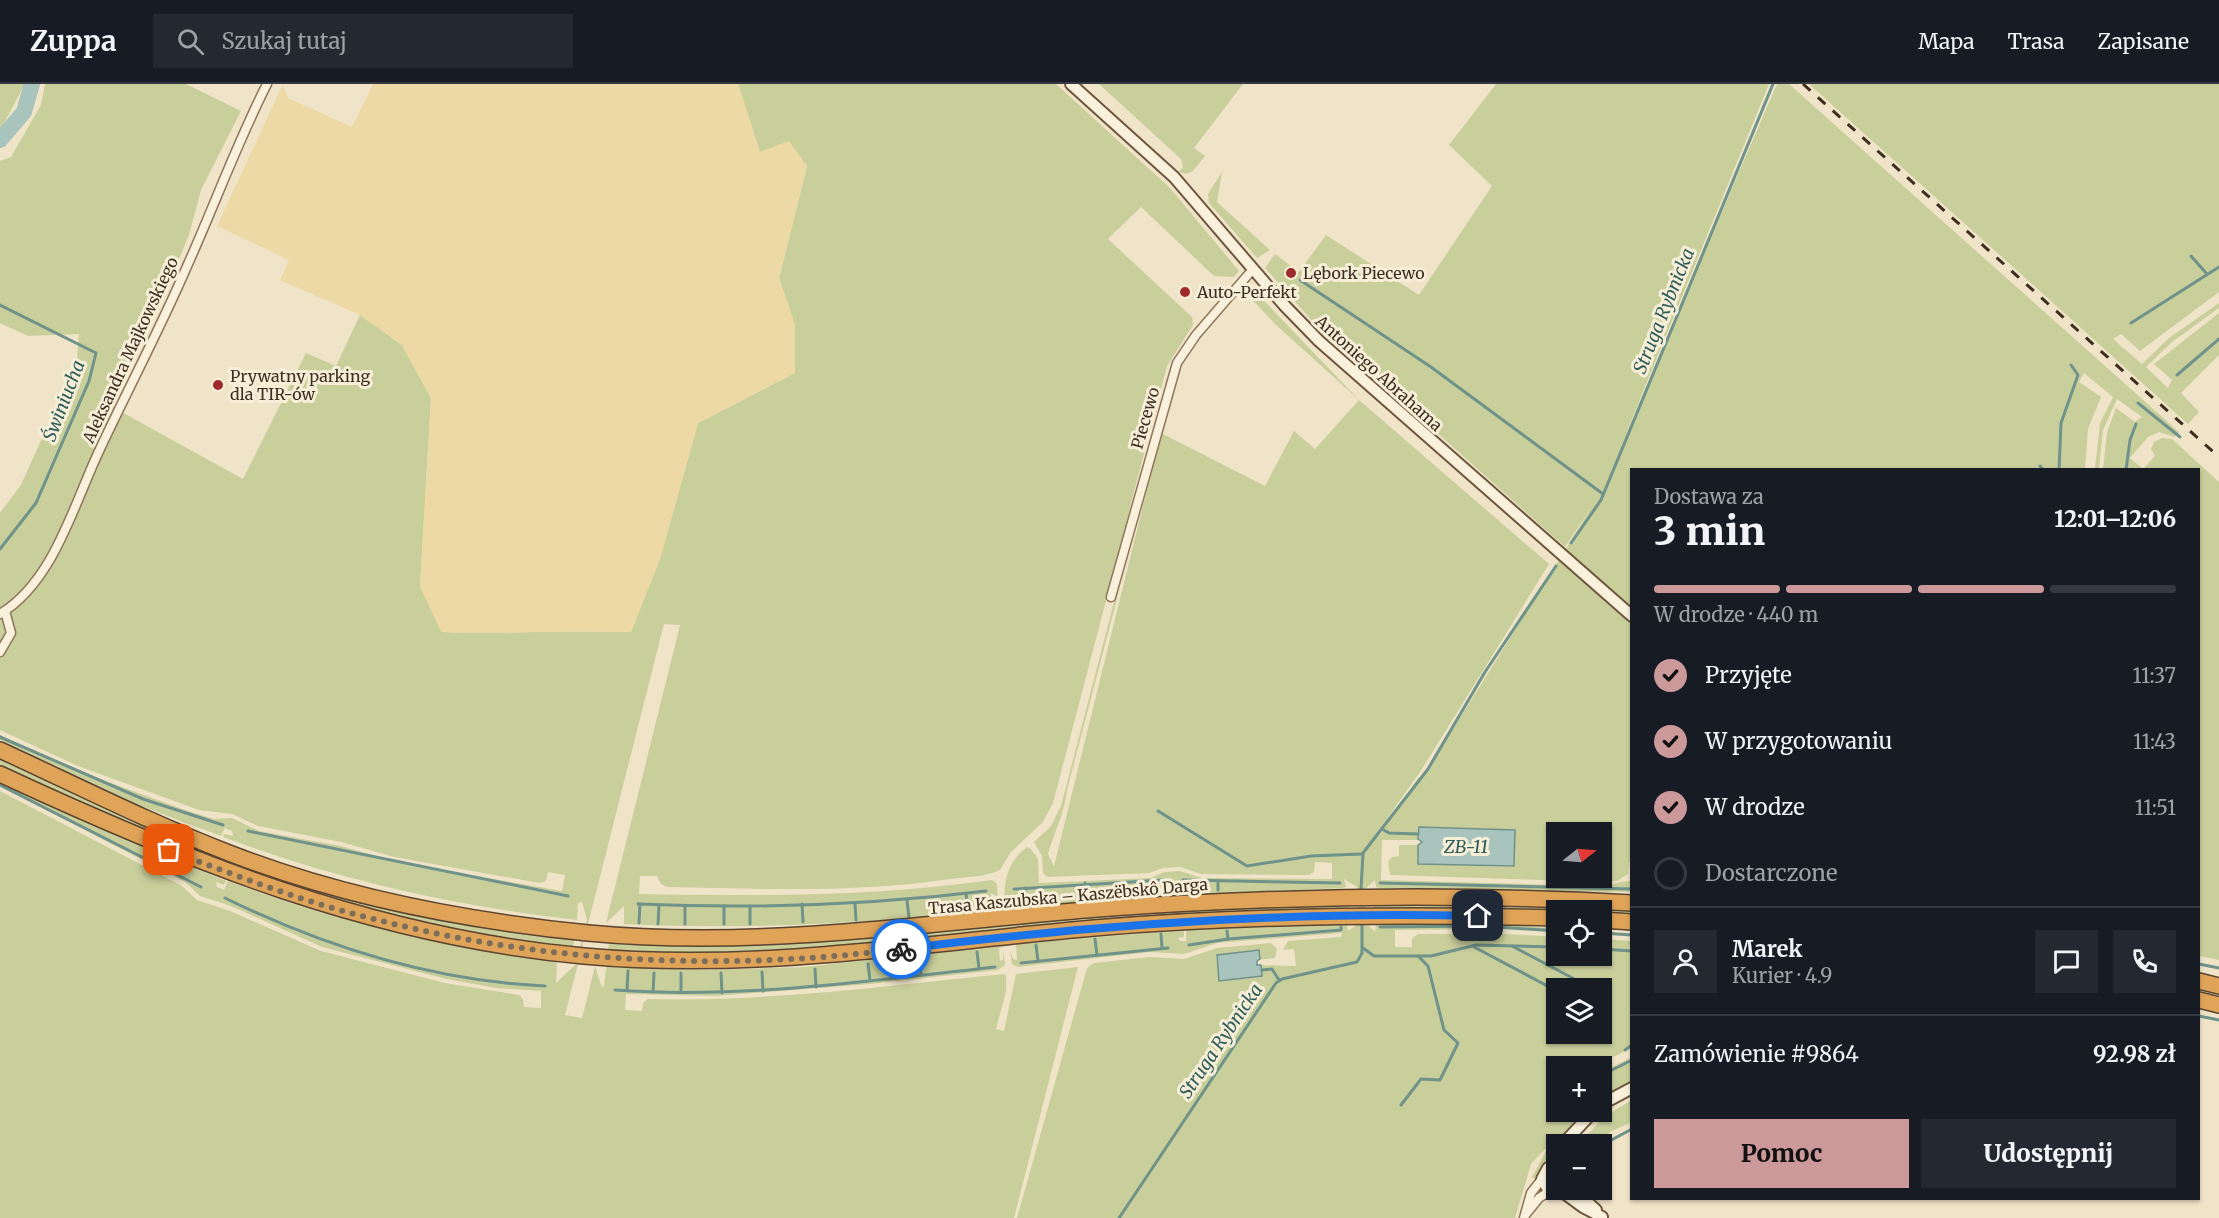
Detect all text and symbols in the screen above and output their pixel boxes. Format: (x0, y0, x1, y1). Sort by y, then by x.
search box (153, 14, 573, 68)
text: Zuppa (30, 23, 117, 59)
icon: search (174, 25, 207, 58)
text: Szukaj tutaj (222, 27, 347, 55)
text: Mapa (1918, 28, 1975, 55)
text: Trasa (2008, 28, 2065, 55)
text: Zapisane (2098, 28, 2189, 55)
water label: Struga Rybnicka (1628, 245, 1699, 377)
street label: Aleksandra Majkowskiego (78, 254, 182, 447)
place label: Lębork Piecewo (1303, 263, 1425, 283)
marker: Lębork Piecewo (1284, 266, 1298, 280)
place label: Auto-Perfekt (1196, 282, 1297, 302)
marker: Auto-Perfekt (1178, 285, 1192, 299)
street label: Antoniego Abrahama (1311, 310, 1447, 435)
water label: Świniucha (38, 357, 90, 445)
place label: Prywatny parking dla TIR-ów (230, 366, 370, 404)
marker: Prywatny parking dla TIR-ów (211, 378, 225, 392)
street label: Piecewo (1127, 385, 1163, 451)
text: Dostawa za (1654, 484, 1764, 509)
text: 12:01–12:06 (2054, 505, 2176, 533)
text: 3 min (1654, 507, 1765, 556)
text: W drodze · 440 m (1654, 602, 1818, 627)
icon: check (1654, 659, 1687, 692)
text: Przyjęte (1705, 661, 1792, 689)
text: 11:37 (2133, 663, 2176, 688)
icon: check (1654, 725, 1687, 758)
text: W przygotowaniu (1705, 727, 1892, 755)
text: 11:43 (2133, 729, 2176, 754)
icon: check (1654, 791, 1687, 824)
text: W drodze (1705, 793, 1805, 821)
text: 11:51 (2135, 795, 2176, 820)
north arrow (1546, 822, 1612, 888)
map controls (1546, 822, 1612, 1200)
pin (143, 824, 194, 875)
icon: bag (152, 833, 185, 866)
water label: ZB-11 (1443, 835, 1488, 858)
text: Dostarczone (1705, 859, 1837, 887)
street label: Trasa Kaszubska – Kaszëbskô Darga (927, 874, 1209, 918)
pin (1452, 890, 1503, 941)
icon: home (1461, 899, 1494, 932)
button: locate (1546, 900, 1612, 966)
courier (871, 919, 931, 979)
button: person (1654, 930, 1717, 993)
button: chat (2035, 930, 2098, 993)
button: phone (2113, 930, 2176, 993)
icon: bike (885, 933, 918, 966)
text: Marek (1732, 935, 1803, 963)
text: Kurier · 4.9 (1732, 963, 1832, 988)
button: layers (1546, 978, 1612, 1044)
water label: Struga Rybnicka (1174, 979, 1267, 1102)
text: Zamówienie #9864 (1654, 1040, 1859, 1068)
text: 92.98 zł (2093, 1040, 2176, 1068)
button: + (1546, 1056, 1612, 1122)
button: Pomoc (1654, 1119, 1909, 1188)
button: Udostępnij (1921, 1119, 2176, 1188)
button: − (1546, 1134, 1612, 1200)

